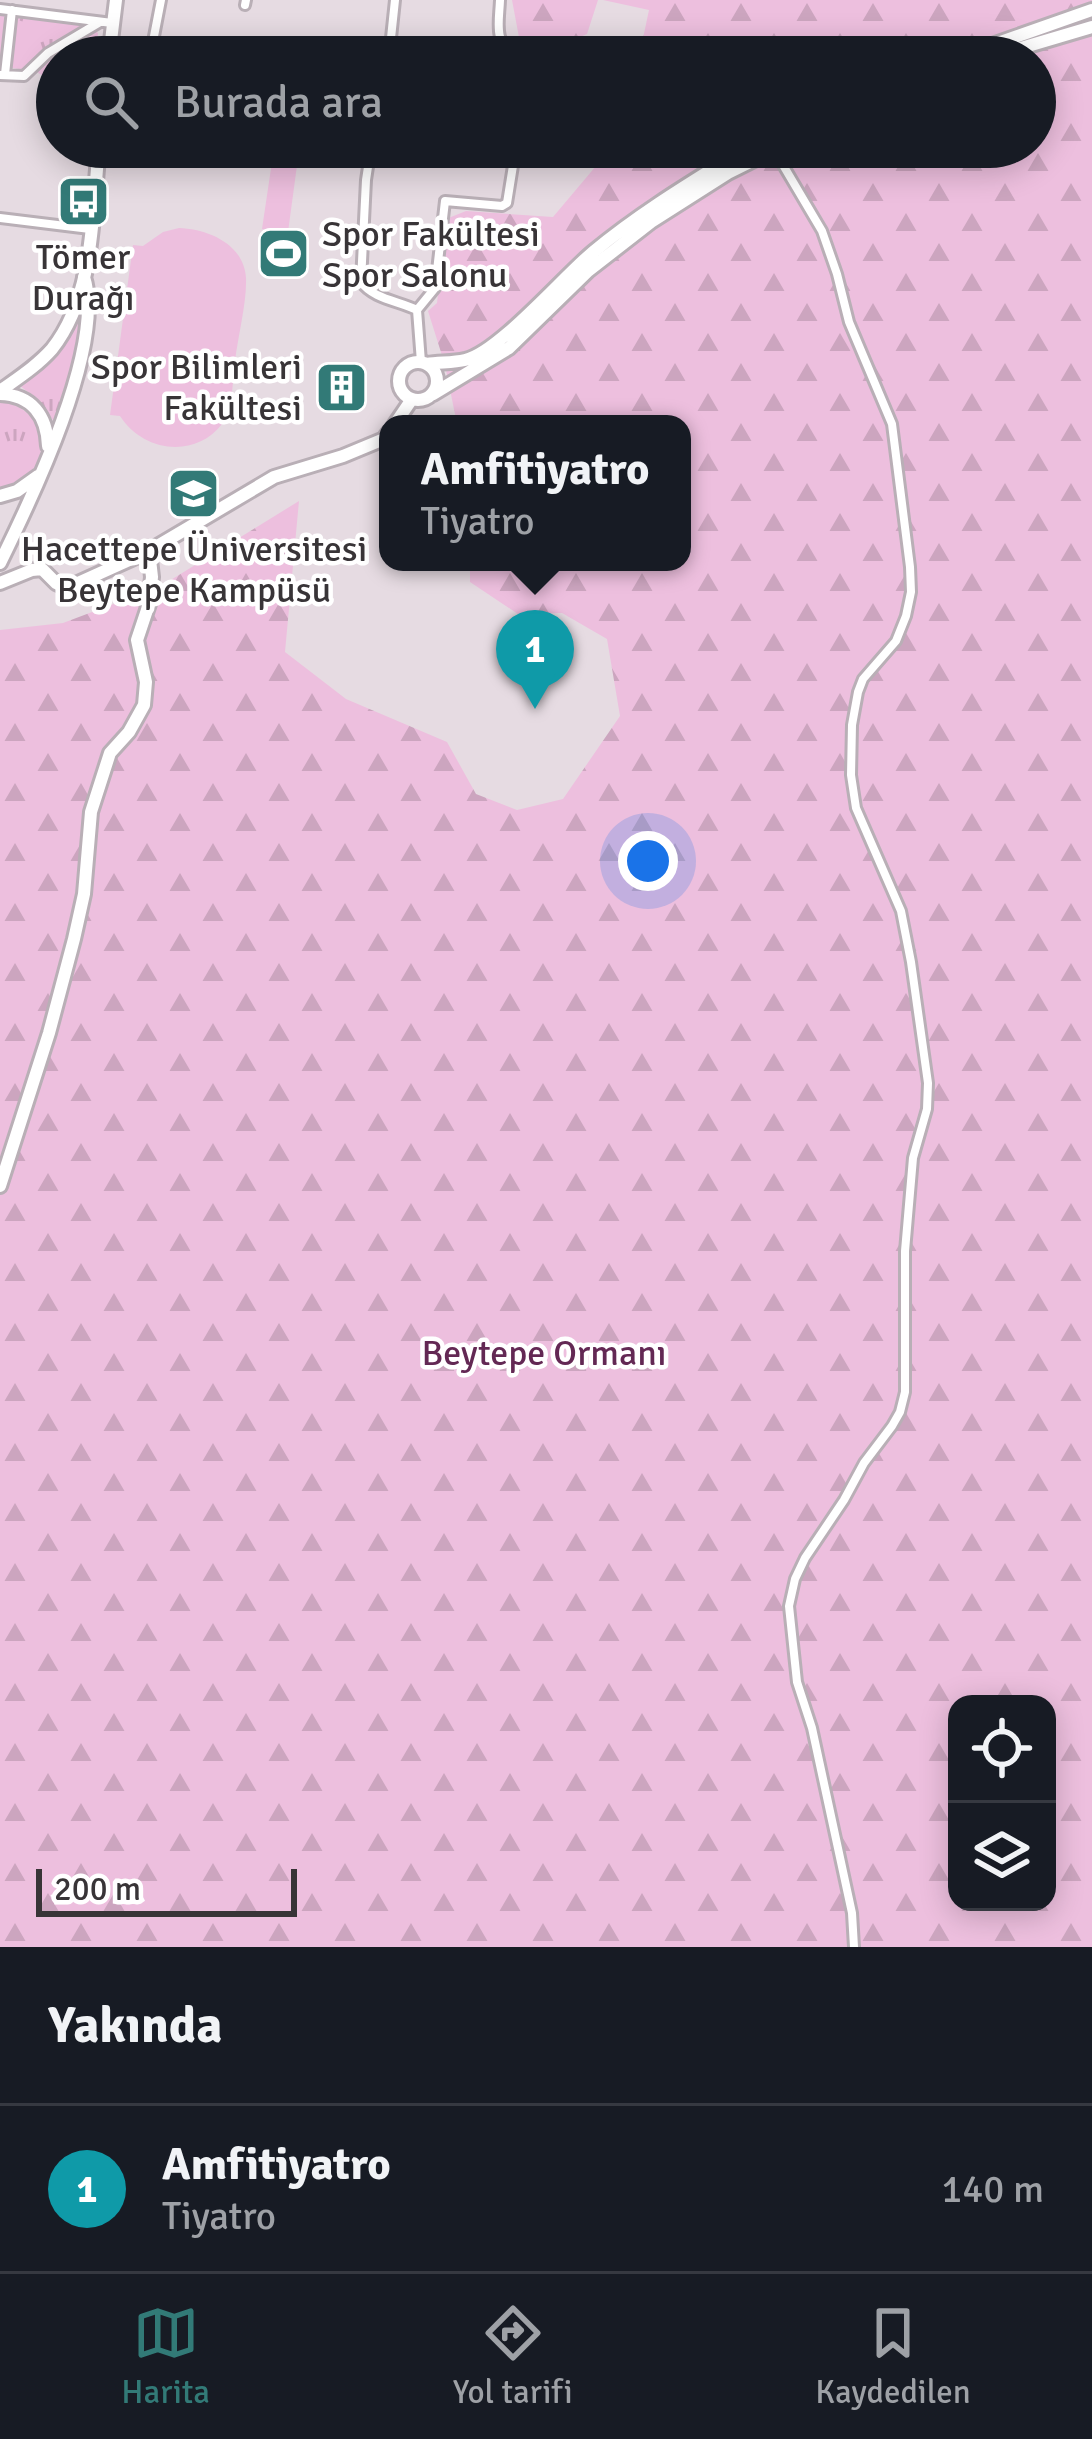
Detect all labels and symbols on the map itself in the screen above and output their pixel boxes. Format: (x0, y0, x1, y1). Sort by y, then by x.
bus stop icon: Tömer Durağı (55, 173, 111, 229)
place label: Spor Fakültesi Spor Salonu (322, 212, 540, 298)
sports icon: Spor Fakültesi Spor Salonu (255, 226, 311, 282)
place label: Tömer Durağı (32, 235, 134, 321)
place label: Spor Bilimleri Fakültesi (91, 345, 302, 431)
building icon: Spor Bilimleri Fakültesi (313, 359, 369, 415)
school or university icon: Hacettepe Üniversitesi Beytepe Kampüsü (166, 465, 222, 521)
place label: Hacettepe Üniversitesi Beytepe Kampüsü (21, 527, 367, 613)
pin: 1 (496, 610, 574, 709)
your location (618, 831, 678, 891)
park label: Beytepe Ormanı (421, 1331, 667, 1376)
scale bar (36, 1863, 297, 1916)

